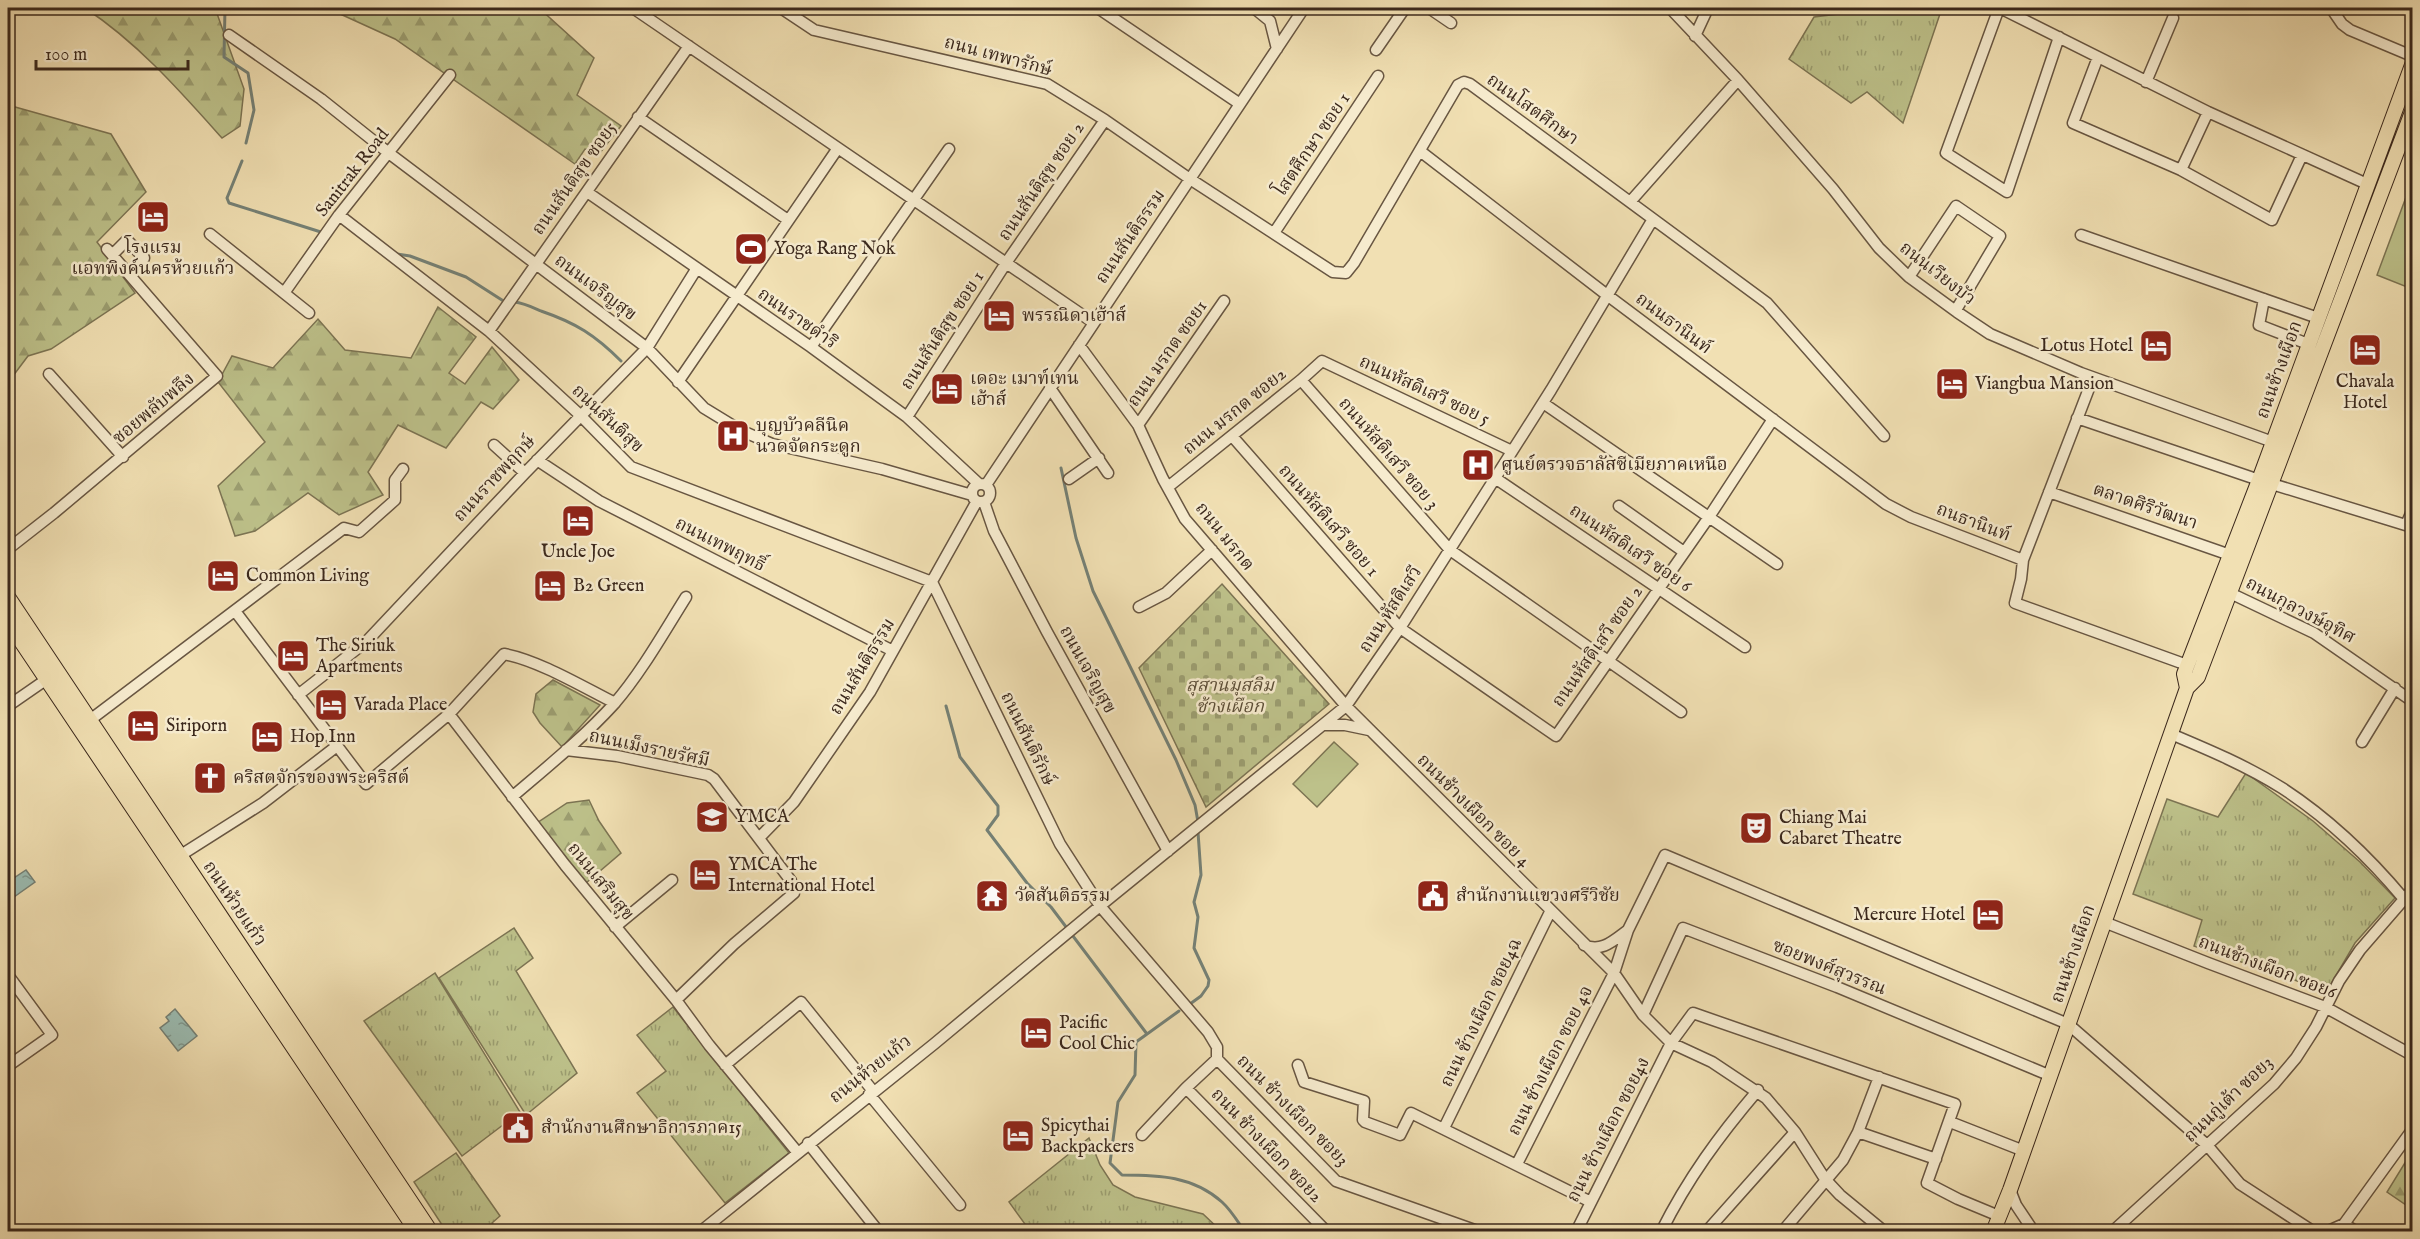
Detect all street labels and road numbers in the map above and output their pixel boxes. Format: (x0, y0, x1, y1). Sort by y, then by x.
street label: ถนน เทพารักษ์ (942, 31, 1055, 83)
street label: ถนนโสตศึกษา (1482, 67, 1584, 151)
street label: โสตศึกษา ซอย 1 (1267, 87, 1356, 202)
street label: ถนนสันติสุข ซอย5 (527, 118, 623, 240)
street label: ถนนสันติสุข ซอย 2 (994, 118, 1090, 246)
street label: Sanitrak Road (311, 124, 395, 222)
street label: ถนนสันติธรรม (1091, 185, 1171, 289)
street label: ถนนเวียงบัว (1894, 237, 1980, 311)
street label: ถนนเจริญสุข (549, 250, 641, 326)
street label: ถนนสันติสุข ซอย 1 (896, 267, 990, 395)
street label: ถนนราชดำริ (753, 283, 841, 355)
street label: ถนนธานินท์ (1630, 287, 1716, 360)
street label: ถนน มรกต ซอย1 (1123, 296, 1213, 412)
street label: ถนนช้างเผือก (2252, 318, 2308, 422)
street label: ถนนหัสดิเสวี ซอย 5 (1355, 351, 1493, 432)
street label: ถนน มรกต ซอย2 (1179, 363, 1291, 461)
street label: ซอยพลับพลึง (108, 368, 200, 450)
street label: ถนนสันติสุข (566, 380, 648, 458)
street label: ถนนหัสดิเสวี ซอย 3 (1333, 393, 1443, 515)
street label: ถนนราชพฤกษ์ (448, 430, 541, 527)
street label: ถนนหัสดิเสวี ซอย 1 (1273, 460, 1383, 582)
street label: ตลาดศิริวัฒนา (2090, 478, 2200, 536)
street label: ถนธานินท์ (1933, 497, 2014, 548)
street label: ถนน มรกต (1189, 498, 1259, 576)
street label: ถนนหัสดิเสวี ซอย 6 (1564, 500, 1696, 599)
street label: ถนนเทพฤทธิ์ (671, 509, 772, 578)
street label: ถนน หัสดิเสวี (1354, 562, 1428, 658)
street label: ถนนกุลวงษ์อุทิศ (2241, 572, 2360, 650)
street label: ถนนหัสดิเสวี ซอย 2 (1547, 582, 1649, 712)
street label: ถนนสันติธรรม (825, 614, 901, 720)
street label: ถนนเจริญสุข (1053, 622, 1121, 718)
street label: ถนนสันติรักษ์ (994, 688, 1061, 790)
street label: ถนนเม็งรายรัศมี (587, 725, 711, 773)
street label: ถนนช้างเผือก ซอย 4 (1411, 749, 1535, 873)
street label: ถนนเสริมสุข (562, 838, 638, 926)
street label: ถนนห้วยแก้ว (197, 857, 271, 951)
street label: ถนนช้างเผือก (2046, 902, 2102, 1006)
street label: ถนนช้างเผือก ซอย6 (2195, 931, 2340, 1005)
street label: ซอยพงศ์สุวรรณ (1769, 934, 1890, 1001)
street label: ถนน ช้างเผือก ซอย4ฉ (1436, 935, 1528, 1091)
street label: ถนน ช้างเผือก ซอย 4จ (1503, 982, 1599, 1140)
street label: ถนนห้วยแก้ว (825, 1031, 917, 1109)
street label: ถนน ช้างเผือก ซอย3 (1231, 1050, 1353, 1172)
street label: ถนนกู่เต้า ซอย3 (2180, 1052, 2278, 1148)
street label: ถนน ช้างเผือก ซอย4ง (1562, 1053, 1656, 1207)
street label: ถนน ช้างเผือก ซอย2 (1205, 1084, 1327, 1208)

